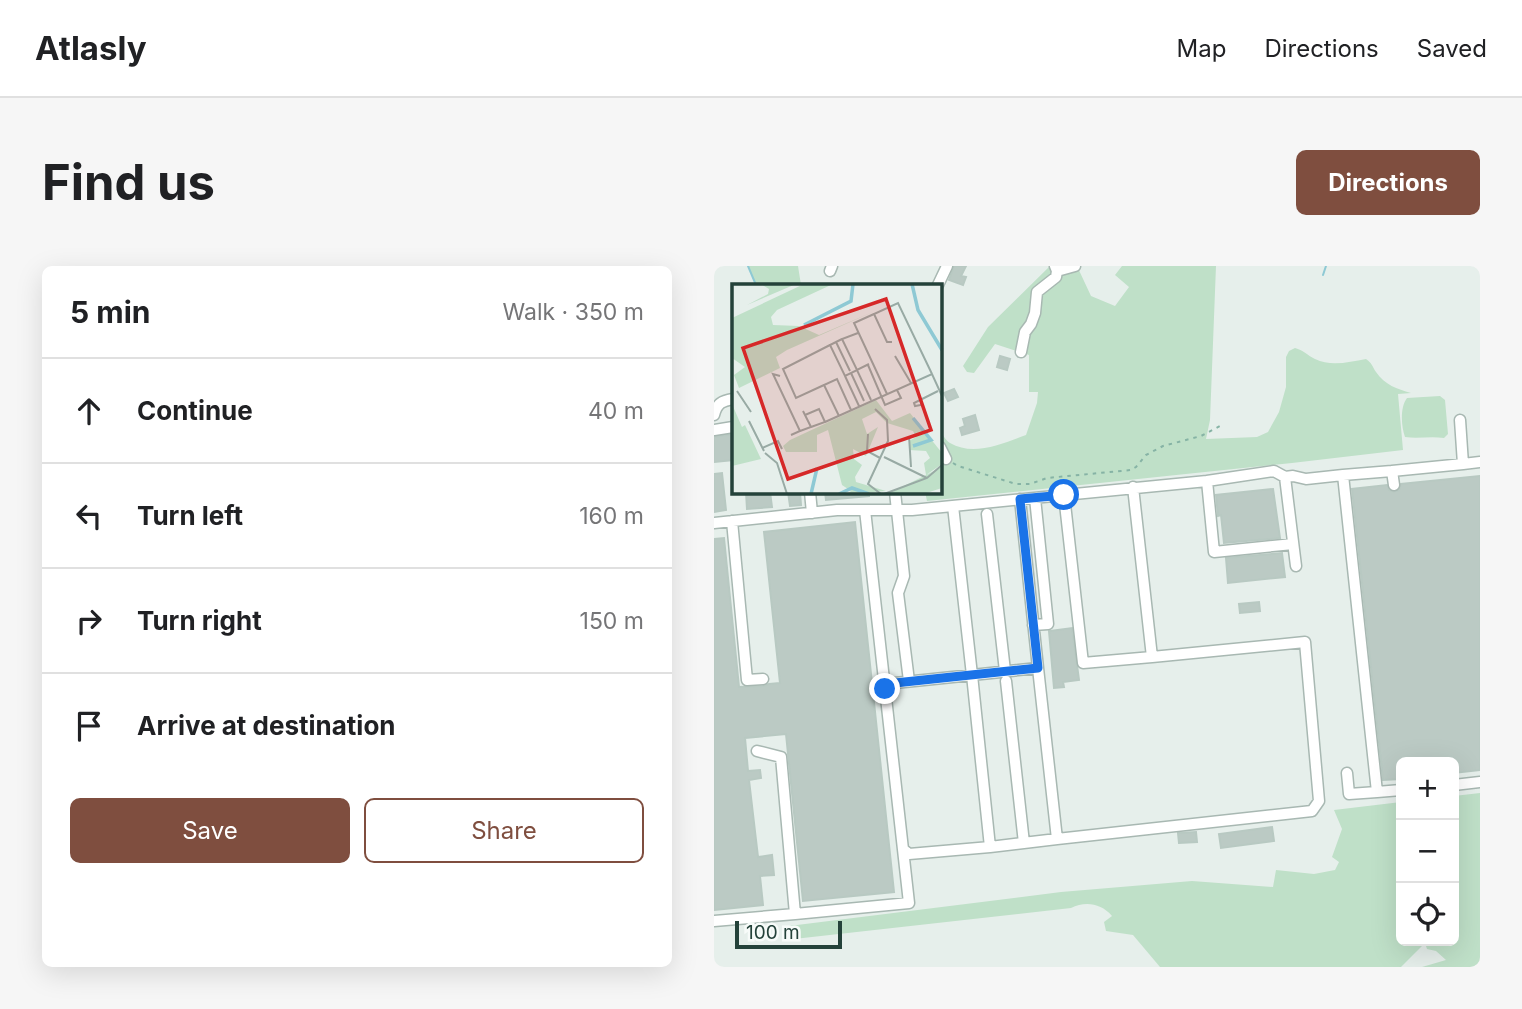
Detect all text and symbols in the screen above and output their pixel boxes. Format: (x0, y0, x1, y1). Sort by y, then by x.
text: Atlasly (35, 28, 147, 68)
text: Map (1177, 34, 1226, 63)
text: Directions (1264, 34, 1379, 63)
text: Saved (1417, 34, 1487, 63)
button: Directions (1296, 150, 1480, 215)
text: Find us (42, 153, 215, 212)
inset map (732, 284, 942, 494)
text: 5 min (70, 294, 150, 330)
text: Walk · 350 m (503, 298, 644, 326)
icon: ahead (70, 392, 108, 430)
text: Continue (137, 395, 253, 426)
text: 40 m (588, 397, 644, 425)
route start (1048, 479, 1079, 510)
icon: left (70, 497, 108, 535)
text: Turn left (137, 500, 243, 531)
text: 160 m (579, 502, 644, 530)
icon: right (70, 602, 108, 640)
text: Turn right (137, 605, 262, 636)
text: 150 m (580, 607, 644, 635)
route end (869, 673, 900, 704)
icon: arrive (70, 707, 108, 745)
text: Arrive at destination (137, 710, 396, 741)
map controls (1396, 757, 1459, 946)
button: + (1396, 757, 1459, 820)
button: Save (70, 798, 350, 863)
button: Share (364, 798, 644, 863)
button: − (1396, 820, 1459, 883)
button: locate (1396, 883, 1459, 946)
scale bar (735, 918, 842, 950)
text: 100 m (746, 921, 800, 944)

